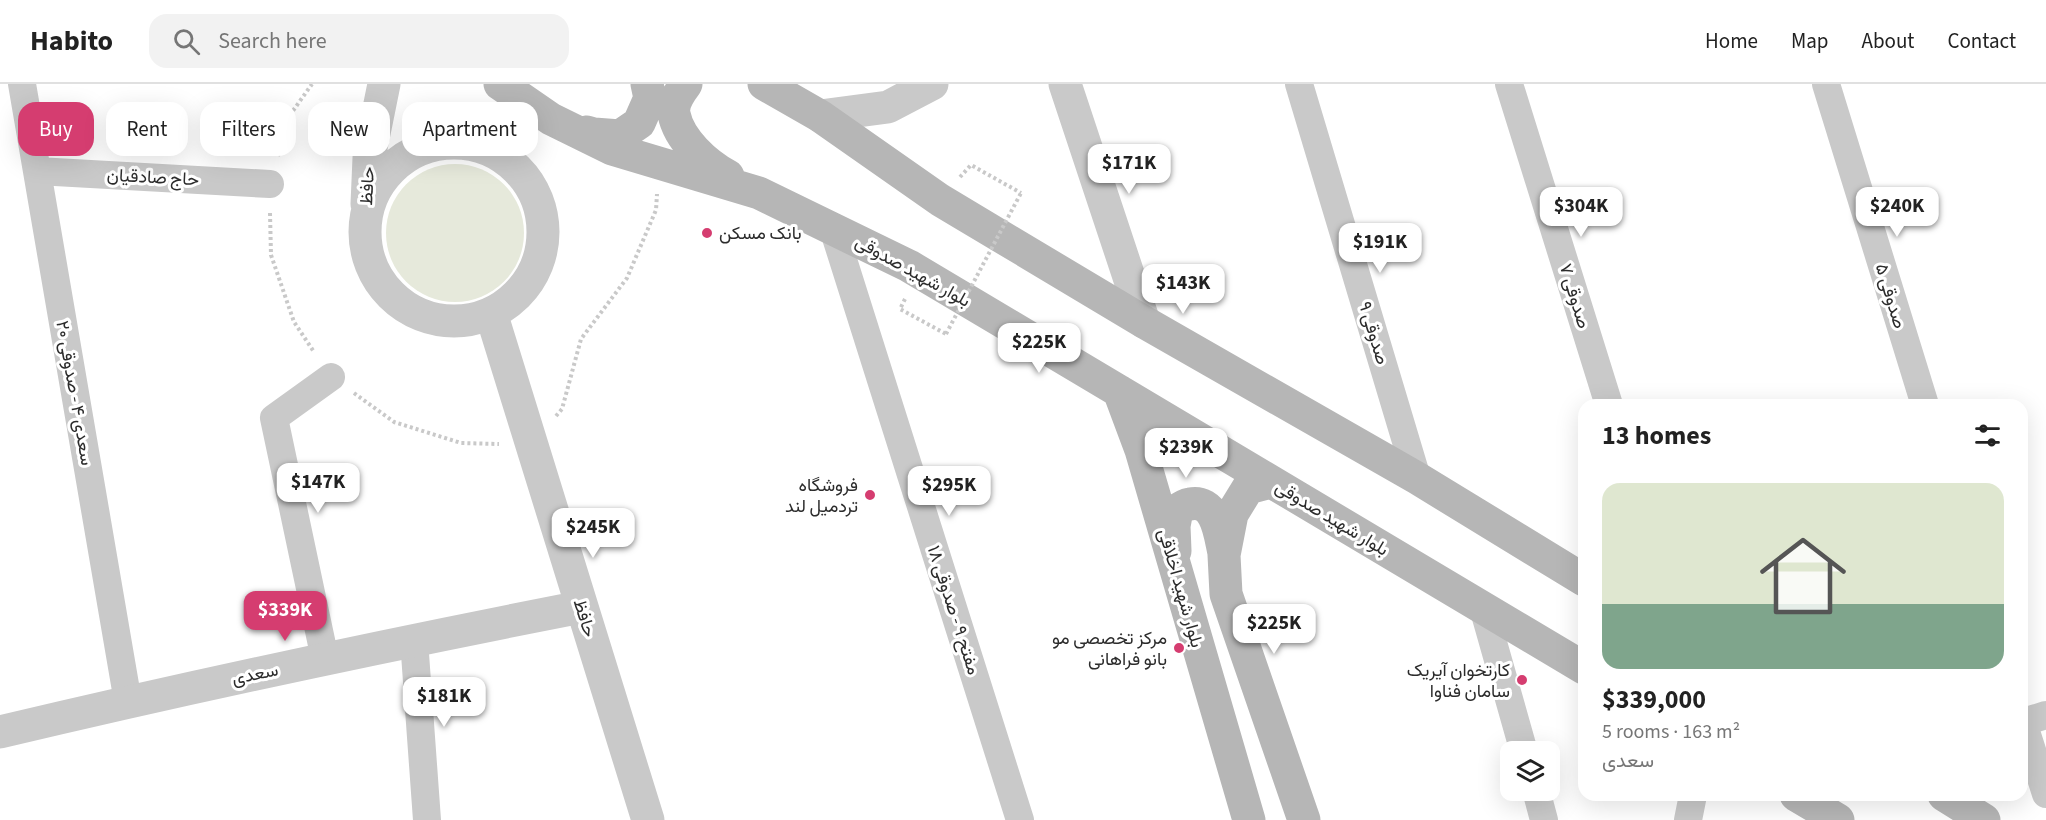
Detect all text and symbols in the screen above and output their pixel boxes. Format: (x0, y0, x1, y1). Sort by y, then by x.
search box (149, 14, 569, 68)
text: Habito (30, 21, 113, 61)
icon: search (170, 25, 203, 58)
text: Search here (218, 25, 327, 57)
text: Home (1705, 26, 1758, 56)
text: Map (1791, 26, 1829, 56)
text: About (1862, 26, 1914, 56)
text: Contact (1947, 26, 2016, 56)
chip: Buy (18, 102, 94, 156)
chip: Rent (106, 102, 188, 156)
chip: Filters (200, 102, 296, 156)
chip: New (308, 102, 390, 156)
chip: Apartment (402, 102, 538, 156)
pin: $171K (1087, 144, 1171, 195)
text: $171K (1102, 149, 1156, 177)
street label: حاج صادقیان (106, 163, 200, 192)
street label: حافظ (354, 166, 381, 206)
pin: $304K (1539, 187, 1623, 238)
pin: $240K (1855, 187, 1939, 238)
text: $304K (1554, 192, 1608, 220)
text: $240K (1870, 192, 1924, 220)
place label: بانک مسکن (719, 221, 802, 246)
pin: $191K (1338, 223, 1422, 274)
marker: بانک مسکن (700, 226, 714, 240)
text: $191K (1353, 228, 1407, 256)
street label: بلوار شهید صدوقی (851, 229, 975, 313)
street label: صدوقی ۷ (1553, 261, 1596, 332)
street label: صدوقی ۵ (1869, 261, 1912, 332)
pin: $143K (1141, 264, 1225, 315)
text: $143K (1156, 269, 1210, 297)
street label: صدوقی ۹ (1352, 298, 1395, 368)
street label: سعدی ۴ - صدوقی ۲۰ (49, 319, 100, 467)
pin: $225K (997, 323, 1081, 374)
text: $225K (1012, 328, 1066, 356)
text: 13 homes (1602, 417, 1711, 454)
icon: filters (1971, 419, 2004, 452)
pin: $239K (1144, 428, 1228, 479)
text: $239K (1159, 433, 1213, 461)
pin: $147K (276, 463, 360, 514)
pin: $295K (907, 466, 991, 517)
text: $147K (291, 468, 345, 496)
text: $295K (922, 471, 976, 499)
place label: فروشگاه تردمیل لند (785, 473, 858, 519)
street label: بلوار شهید صدوقی (1270, 475, 1393, 562)
marker: فروشگاه تردمیل لند (863, 488, 877, 502)
pin: $245K (551, 508, 635, 559)
text: $245K (566, 513, 620, 541)
icon: home (1749, 522, 1857, 630)
street label: بلوار شهید اخلاقی (1152, 526, 1209, 651)
street label: مفتح ۹ - صدوقی ۱۸ (921, 542, 986, 678)
pin: $339K (243, 591, 327, 642)
text: $339K (258, 596, 312, 624)
street label: حافظ (567, 596, 602, 640)
pin: $225K (1232, 604, 1316, 655)
text: $225K (1247, 609, 1301, 637)
place label: مرکز تخصصی مو بانو فراهانی (1052, 626, 1167, 672)
marker: مرکز تخصصی مو بانو فراهانی (1172, 641, 1186, 655)
street label: سعدی (230, 657, 281, 692)
place label: کارتخوان آیریک سامان فناوا (1407, 658, 1510, 704)
marker: کارتخوان آیریک سامان فناوا (1515, 673, 1529, 687)
pin: $181K (402, 677, 486, 728)
text: $339,000 (1602, 681, 1706, 718)
text: $181K (417, 682, 471, 710)
text: 5 rooms · 163 m² (1602, 718, 1740, 746)
map controls (1500, 741, 1560, 801)
button: layers (1500, 741, 1560, 801)
text: سعدی (1602, 747, 1654, 775)

